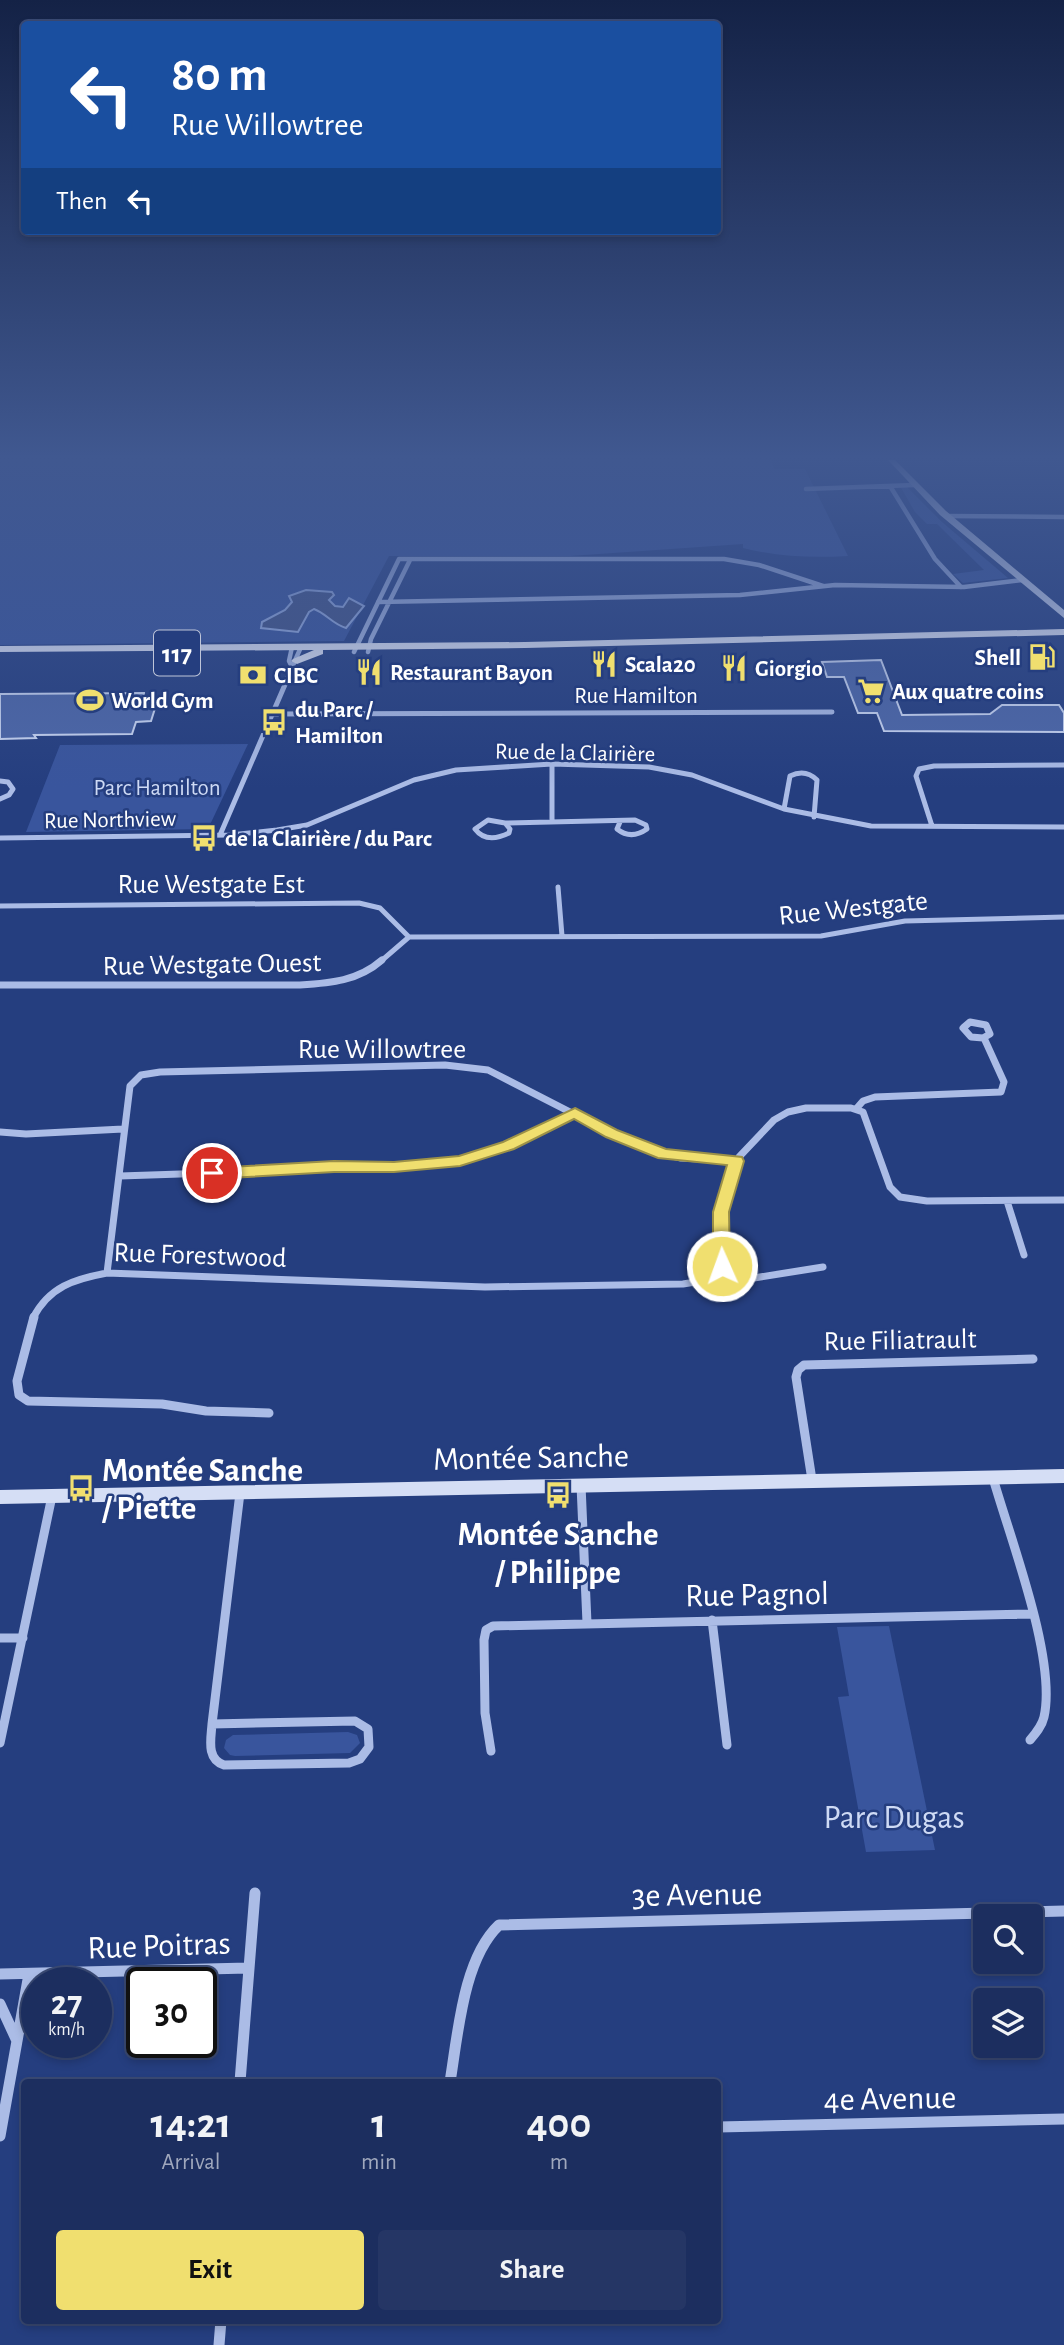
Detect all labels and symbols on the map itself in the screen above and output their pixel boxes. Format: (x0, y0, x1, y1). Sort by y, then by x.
road number: 117 (154, 631, 200, 676)
fuel station icon: Shell (1027, 642, 1057, 672)
place label: Shell (975, 647, 1021, 670)
restaurant icon: Scala20 (589, 649, 619, 679)
restaurant icon: Giorgio (719, 653, 749, 683)
place label: Scala20 (625, 654, 696, 677)
restaurant icon: Restaurant Bayon (354, 657, 384, 687)
place label: Giorgio (755, 658, 823, 681)
bank icon: CIBC (238, 660, 268, 690)
place label: Restaurant Bayon (390, 662, 553, 685)
place label: CIBC (274, 665, 318, 688)
supermarket icon: Aux quatre coins (856, 676, 886, 706)
place label: Aux quatre coins (892, 681, 1044, 704)
sports icon: World Gym (75, 685, 105, 715)
street label: Rue Hamilton (574, 685, 698, 708)
place label: World Gym (111, 690, 213, 713)
place label: du Parc / Hamilton (295, 699, 383, 748)
bus stop icon: du Parc / Hamilton (259, 707, 289, 737)
street label: Rue de la Clairière (495, 741, 655, 766)
park label: Parc Hamilton (93, 777, 221, 800)
street label: Rue Northview (44, 808, 177, 833)
bus stop icon: de la Clairière / du Parc (189, 823, 219, 853)
place label: de la Clairière / du Parc (225, 828, 432, 851)
street label: Rue Westgate Est (117, 871, 305, 899)
street label: Rue Westgate (777, 887, 929, 931)
street label: Rue Westgate Ouest (102, 949, 322, 981)
street label: Rue Willowtree (298, 1036, 466, 1064)
pin (182, 1143, 242, 1203)
position arrow (685, 1229, 759, 1303)
street label: Rue Forestwood (113, 1239, 287, 1273)
street label: Rue Filiatrault (823, 1326, 977, 1356)
street label: Montée Sanche (433, 1440, 629, 1477)
place label: Montée Sanche / Piette (101, 1455, 303, 1526)
bus stop icon: Montée Sanche / Piette (66, 1473, 96, 1503)
bus stop icon: Montée Sanche / Philippe (543, 1480, 573, 1510)
place label: Montée Sanche / Philippe (457, 1519, 659, 1590)
street label: Rue Pagnol (685, 1578, 829, 1613)
park label: Parc Dugas (823, 1802, 965, 1835)
street label: 3e Avenue (632, 1878, 763, 1913)
street label: Rue Poitras (87, 1928, 231, 1965)
speed limit sign: 30 (126, 1967, 217, 2058)
street label: 4e Avenue (823, 2082, 957, 2117)

